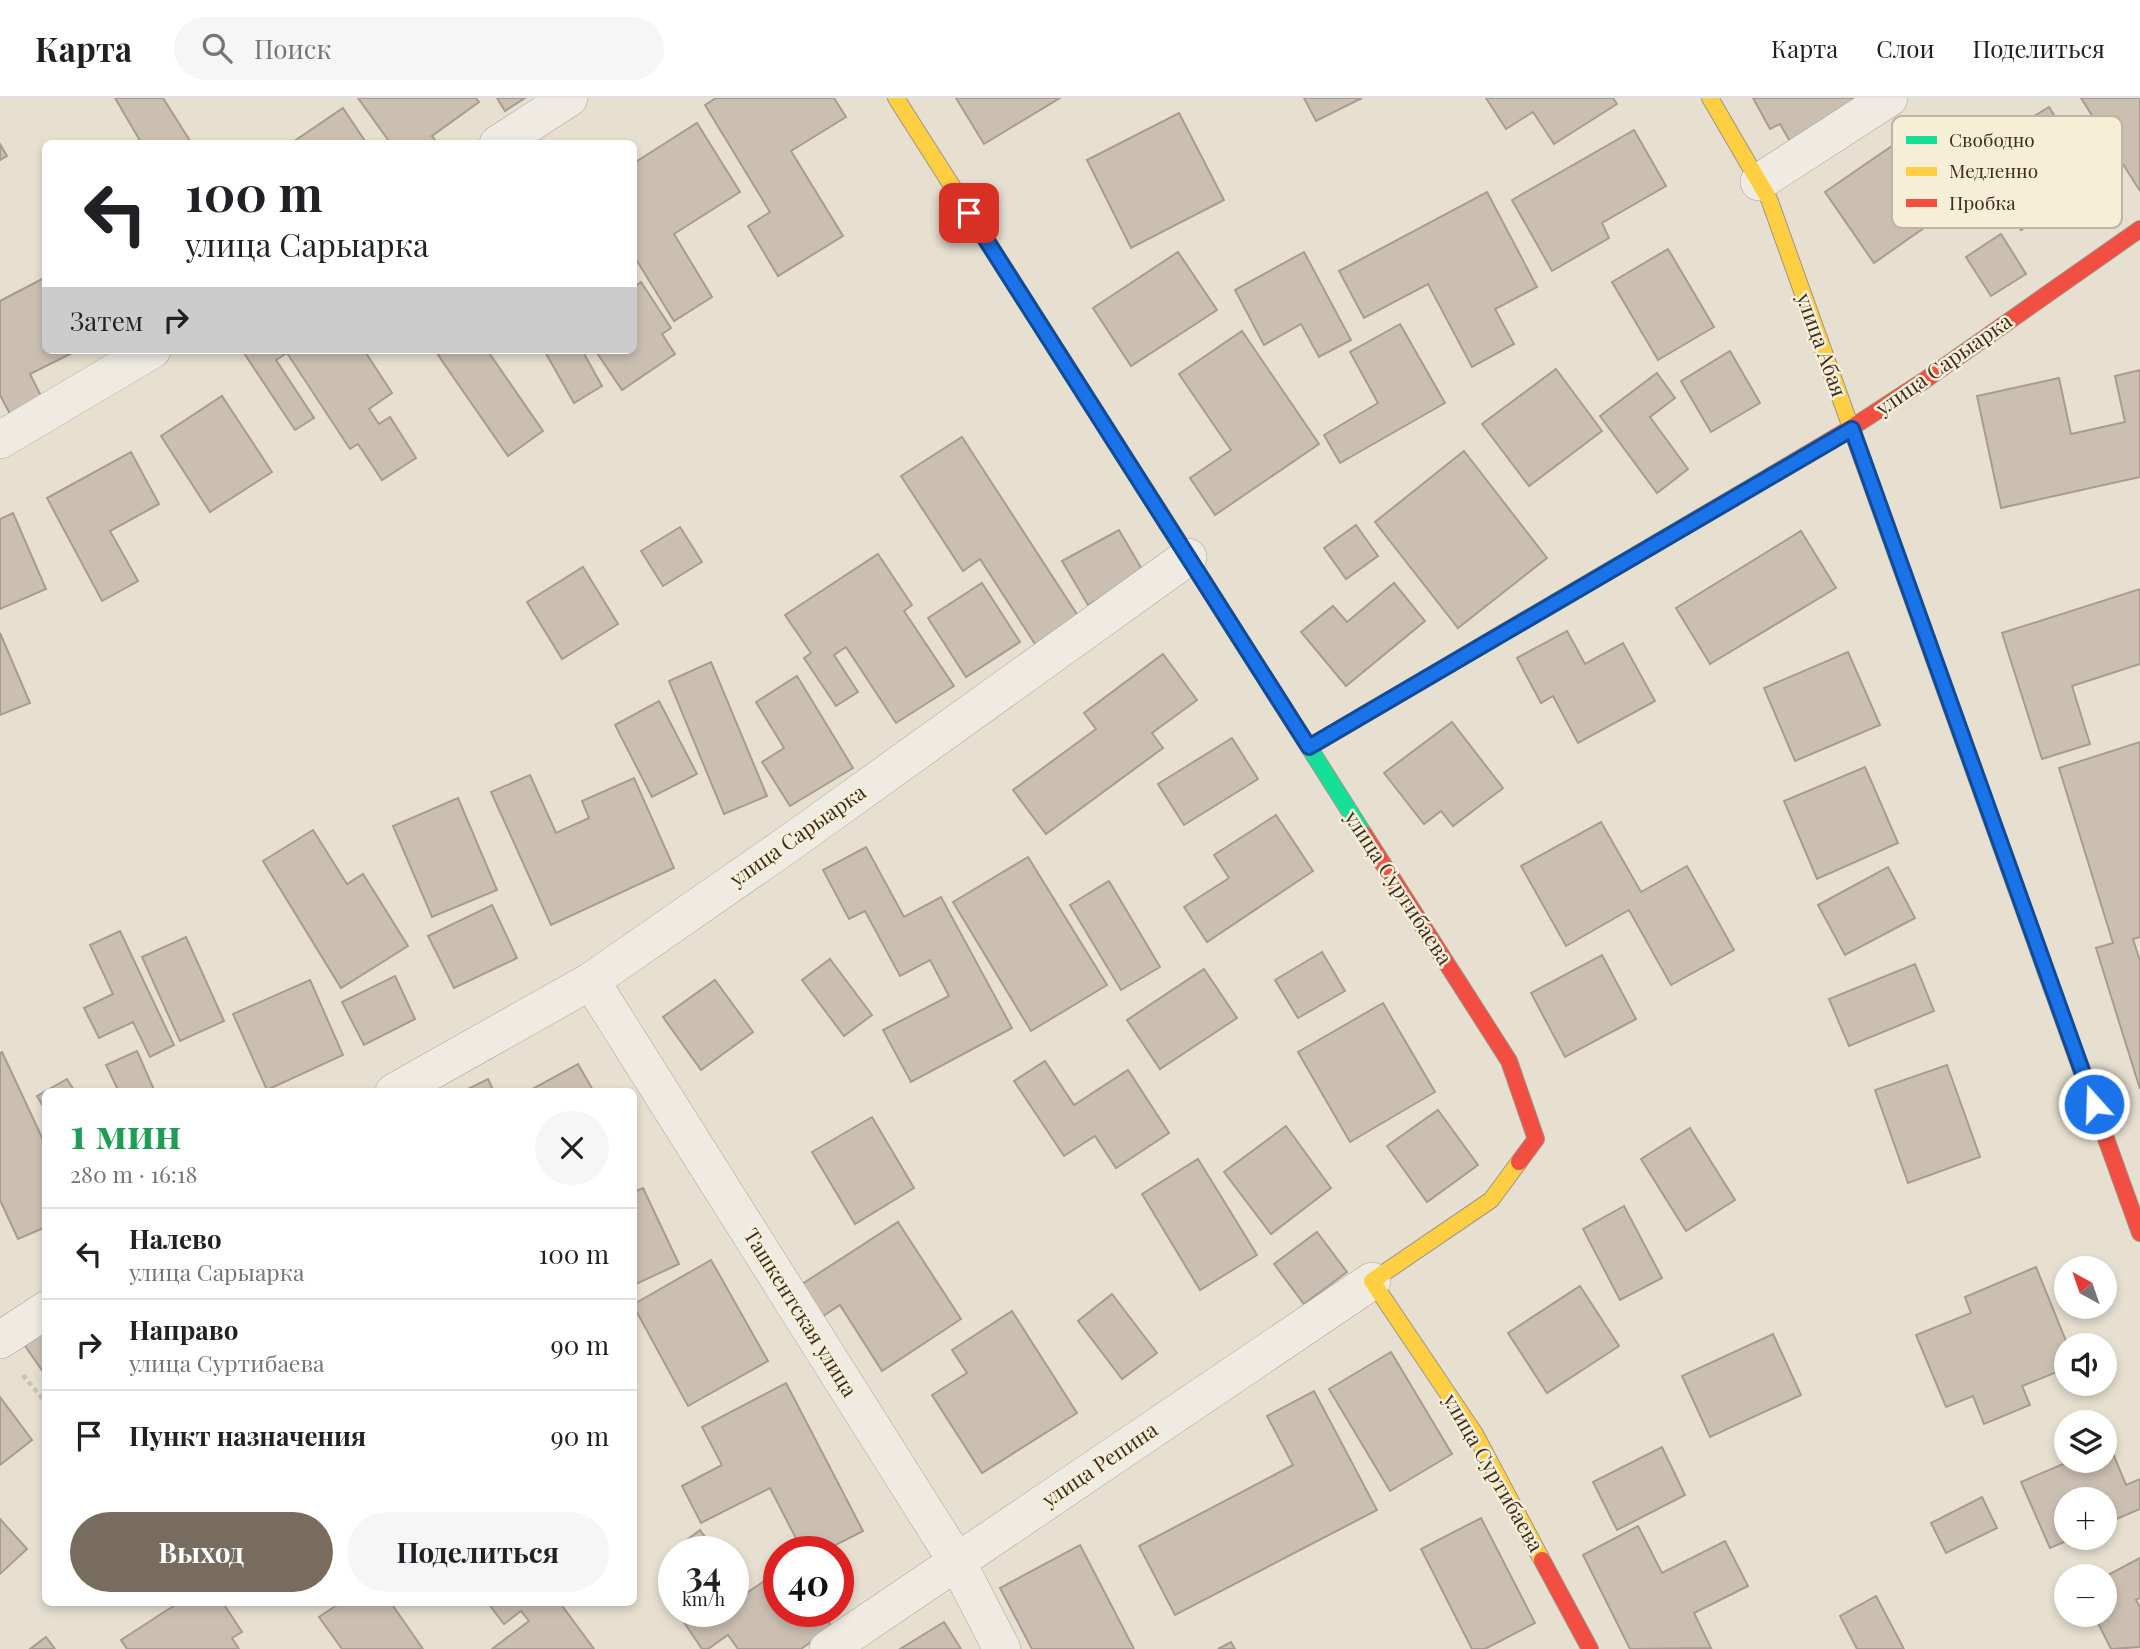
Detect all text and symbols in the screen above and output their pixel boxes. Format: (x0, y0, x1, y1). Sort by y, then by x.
search box (174, 17, 664, 80)
text: Карта (35, 26, 132, 70)
icon: search (198, 29, 236, 67)
text: Поиск (254, 31, 331, 66)
text: Карта (1771, 32, 1838, 64)
text: Слои (1876, 32, 1935, 64)
text: Поделиться (1973, 32, 2105, 64)
legend (1892, 116, 2122, 228)
text: Свободно (1949, 126, 2035, 152)
text: Медленно (1949, 157, 2038, 183)
text: 100 m (185, 159, 323, 224)
icon: left (70, 168, 161, 259)
pin (939, 183, 999, 243)
text: Пробка (1949, 189, 2016, 215)
icon: arrive (950, 194, 988, 232)
text: улица Сарыарка (185, 222, 429, 265)
street label: улица Абая (1791, 288, 1855, 400)
icon: right (157, 301, 195, 339)
text: Затем (70, 303, 143, 338)
street label: улица Сарыарка (1868, 306, 2017, 421)
street label: улица Сарыарка (722, 777, 871, 892)
street label: улица Суртибаева (1339, 804, 1460, 970)
position arrow (2057, 1067, 2131, 1141)
text: 1 мин (70, 1104, 181, 1160)
button: close (535, 1111, 609, 1185)
text: 280 m · 16:18 (70, 1158, 197, 1189)
text: Налево (129, 1221, 222, 1256)
street label: Ташкентская улица (739, 1222, 865, 1402)
icon: left (70, 1235, 108, 1273)
text: 100 m (539, 1236, 609, 1271)
text: улица Сарыарка (129, 1256, 304, 1287)
north arrow (2054, 1256, 2118, 1320)
map controls (2054, 1256, 2117, 1627)
text: Направо (129, 1312, 238, 1347)
icon: right (70, 1326, 108, 1364)
text: 90 m (551, 1327, 609, 1362)
button: sound (2054, 1333, 2117, 1396)
text: улица Суртибаева (129, 1347, 325, 1378)
street label: улица Суртибаева (1437, 1387, 1552, 1557)
button: layers (2054, 1410, 2117, 1473)
street label: улица Репина (1035, 1414, 1163, 1513)
icon: arrive (70, 1417, 108, 1455)
text: Пункт назначения (129, 1418, 366, 1453)
text: 90 m (551, 1418, 609, 1453)
button: + (2054, 1487, 2117, 1550)
button: Выход (70, 1512, 333, 1592)
button: Поделиться (347, 1512, 609, 1592)
speed limit sign: 40 (763, 1536, 854, 1627)
text: 34 (686, 1549, 721, 1596)
button: − (2054, 1564, 2117, 1627)
text: km/h (682, 1587, 725, 1611)

